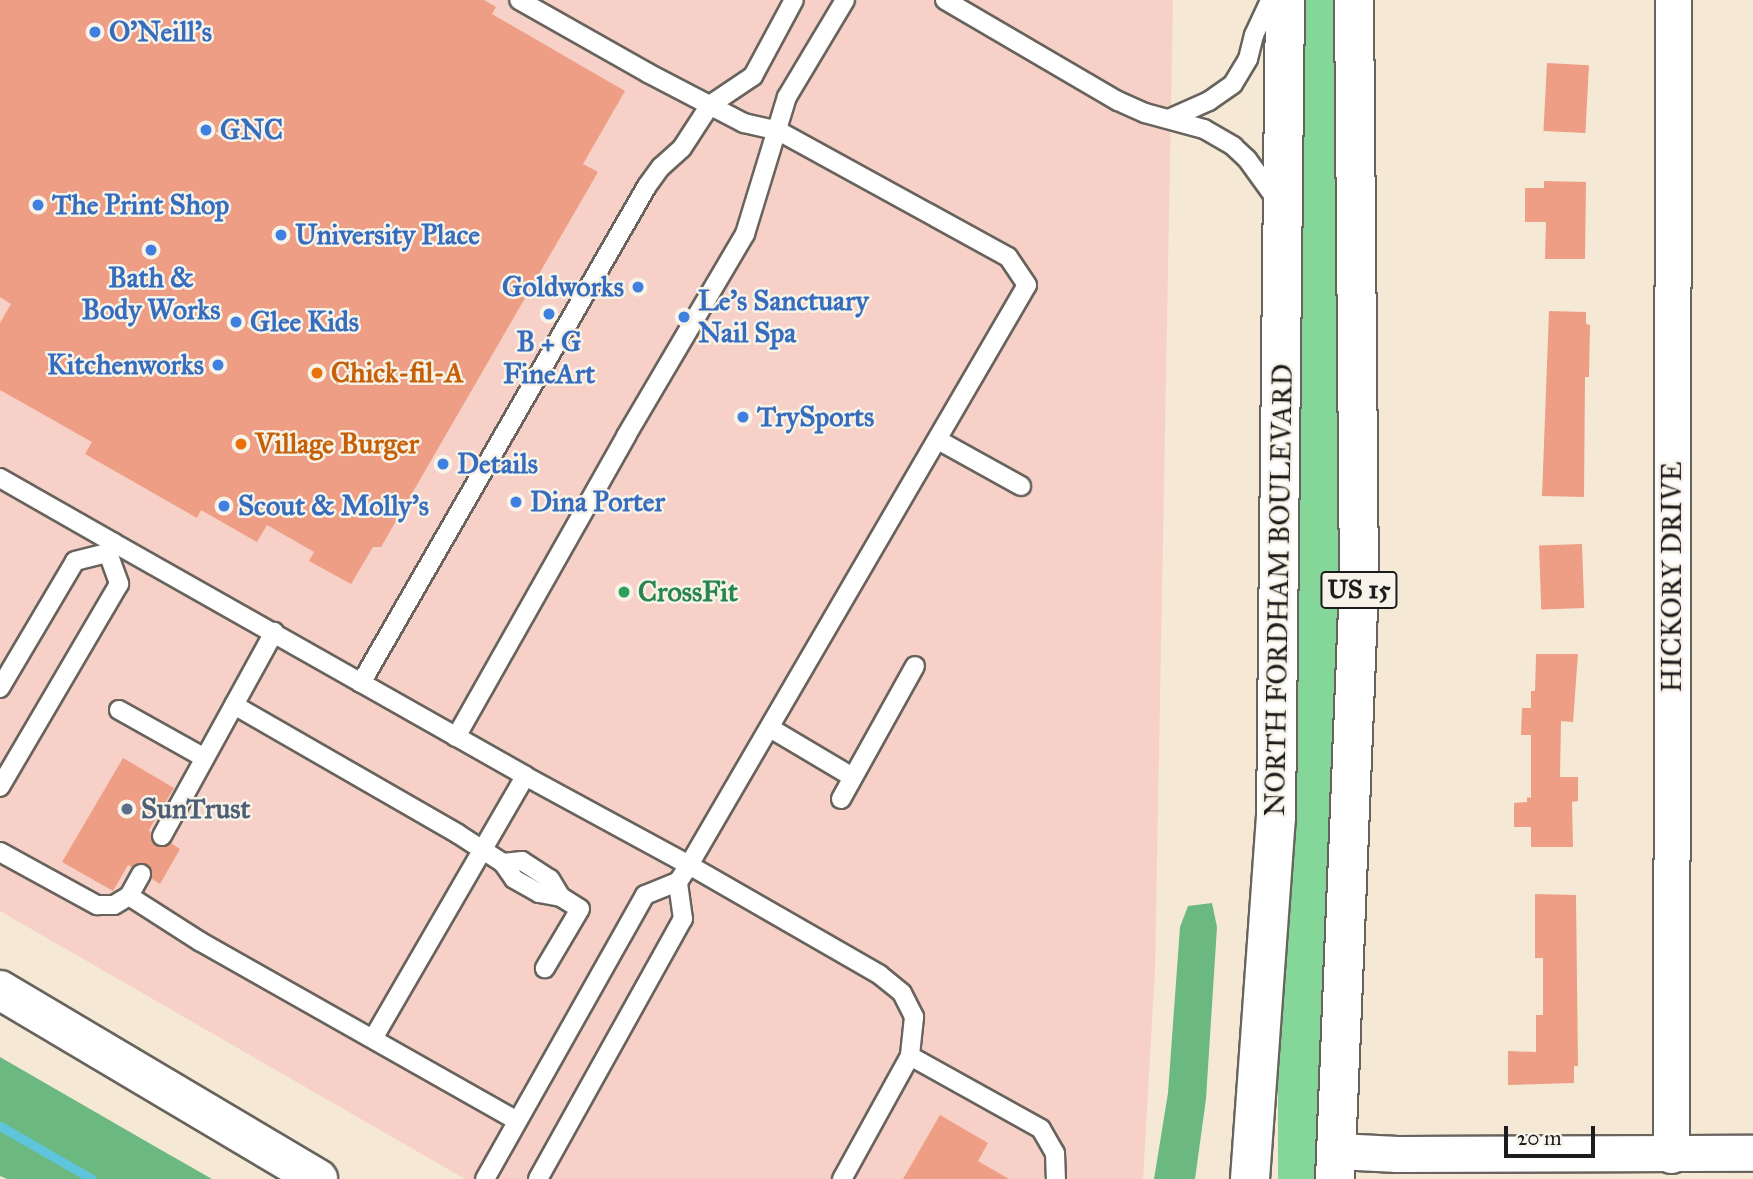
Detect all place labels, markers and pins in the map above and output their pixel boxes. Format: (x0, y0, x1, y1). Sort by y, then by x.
place label: O’Neill’s (109, 15, 212, 49)
marker: O’Neill’s (87, 24, 103, 40)
place label: GNC (220, 113, 283, 147)
marker: GNC (198, 122, 214, 138)
place label: The Print Shop (52, 188, 229, 222)
marker: The Print Shop (30, 197, 46, 213)
place label: University Place (295, 218, 480, 252)
marker: University Place (273, 227, 289, 243)
marker: Bath & Body Works (143, 242, 159, 258)
place label: Bath & Body Works (82, 261, 220, 327)
place label: Goldworks (502, 270, 624, 304)
marker: Goldworks (630, 279, 646, 295)
place label: Le’s Sanctuary Nail Spa (698, 284, 869, 350)
place label: Glee Kids (250, 305, 359, 339)
marker: B + G FineArt (541, 306, 557, 322)
marker: Le’s Sanctuary Nail Spa (676, 309, 692, 325)
marker: Glee Kids (228, 314, 244, 330)
place label: B + G FineArt (503, 325, 595, 391)
place label: Kitchenworks (47, 348, 204, 382)
place label: Chick-fil-A (331, 356, 464, 390)
marker: Kitchenworks (210, 357, 226, 373)
marker: Chick-fil-A (309, 365, 325, 381)
place label: TrySports (757, 400, 874, 434)
marker: TrySports (735, 409, 751, 425)
place label: Village Burger (255, 427, 419, 461)
marker: Village Burger (233, 436, 249, 452)
place label: Details (457, 447, 538, 481)
marker: Details (435, 456, 451, 472)
place label: Dina Porter (530, 485, 665, 519)
place label: Scout & Molly’s (238, 489, 429, 523)
marker: Dina Porter (508, 494, 524, 510)
marker: Scout & Molly’s (216, 498, 232, 514)
place label: CrossFit (638, 575, 738, 609)
marker: CrossFit (616, 584, 632, 600)
place label: SunTrust (141, 792, 250, 826)
marker: SunTrust (119, 801, 135, 817)

